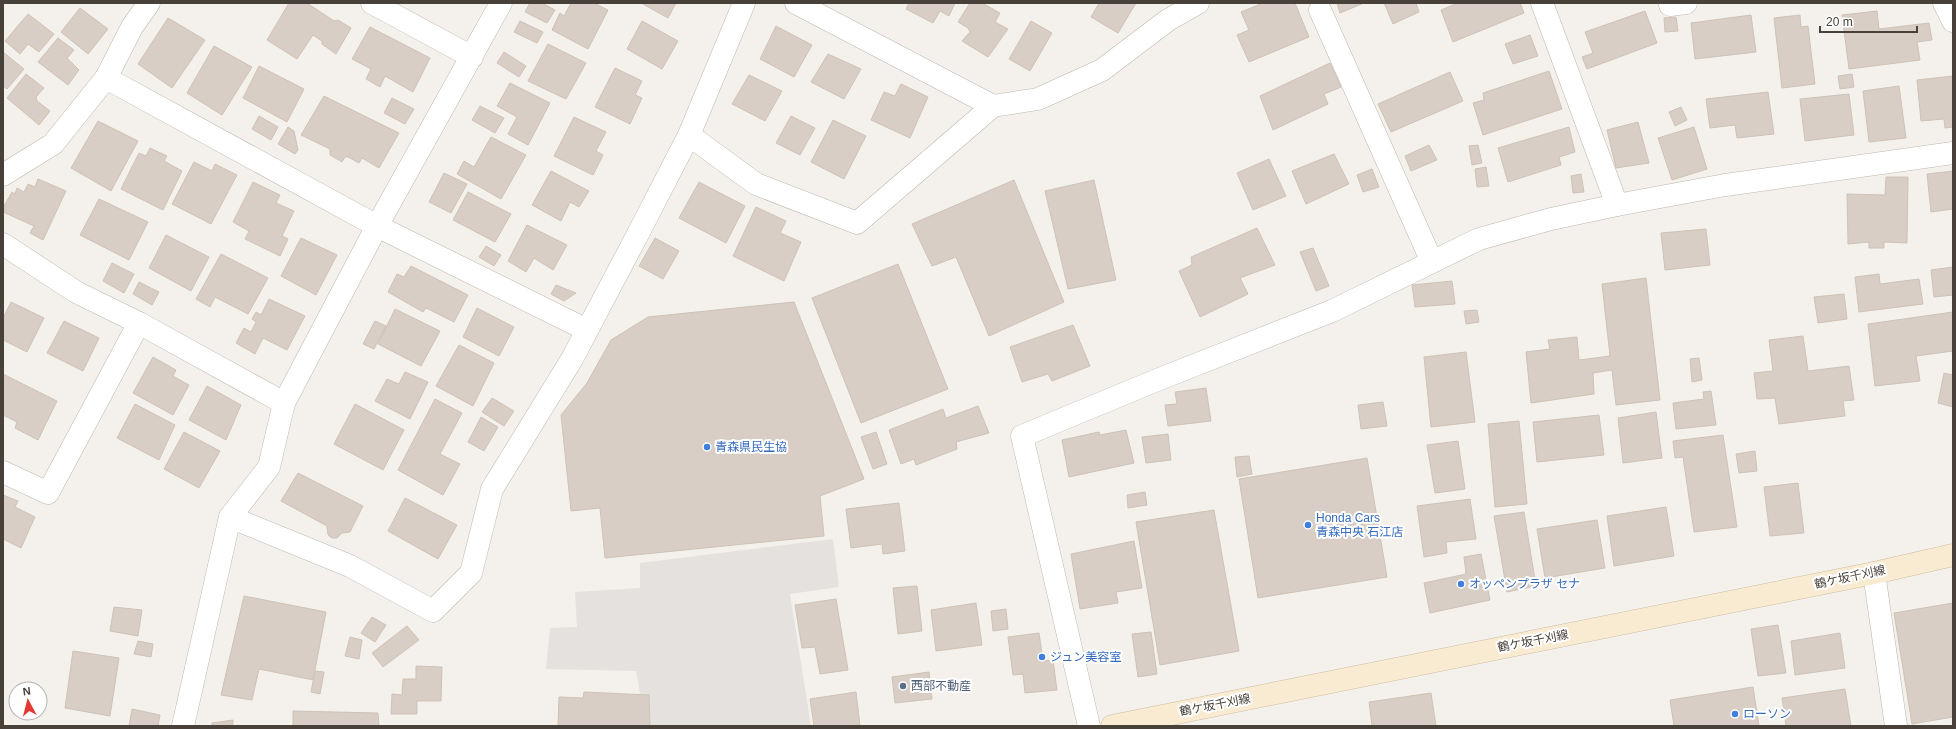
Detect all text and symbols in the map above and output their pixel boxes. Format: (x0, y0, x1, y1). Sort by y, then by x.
scale bar (1820, 8, 1917, 34)
text: 20 m (1826, 15, 1853, 29)
place label: 青森県民生協 (715, 440, 787, 454)
marker: 青森県民生協 (702, 442, 712, 452)
place label: Honda Cars 青森中央 石江店 (1316, 511, 1403, 539)
marker: Honda Cars 青森中央 石江店 (1303, 520, 1313, 530)
street label: 鶴ケ坂千刈線 (1813, 563, 1887, 591)
place label: オッペンプラザ セナ (1469, 577, 1580, 591)
marker: オッペンプラザ セナ (1456, 579, 1466, 589)
street label: 鶴ケ坂千刈線 (1496, 627, 1570, 655)
place label: ジュン美容室 (1050, 650, 1121, 664)
marker: ジュン美容室 (1037, 652, 1047, 662)
place label: 西部不動産 (911, 679, 971, 693)
north arrow (8, 681, 48, 721)
marker: 西部不動産 (898, 681, 908, 691)
text: N (22, 685, 32, 698)
street label: 鶴ケ坂千刈線 (1178, 691, 1252, 719)
place label: ローソン (1743, 707, 1791, 721)
marker: ローソン (1730, 709, 1740, 719)

